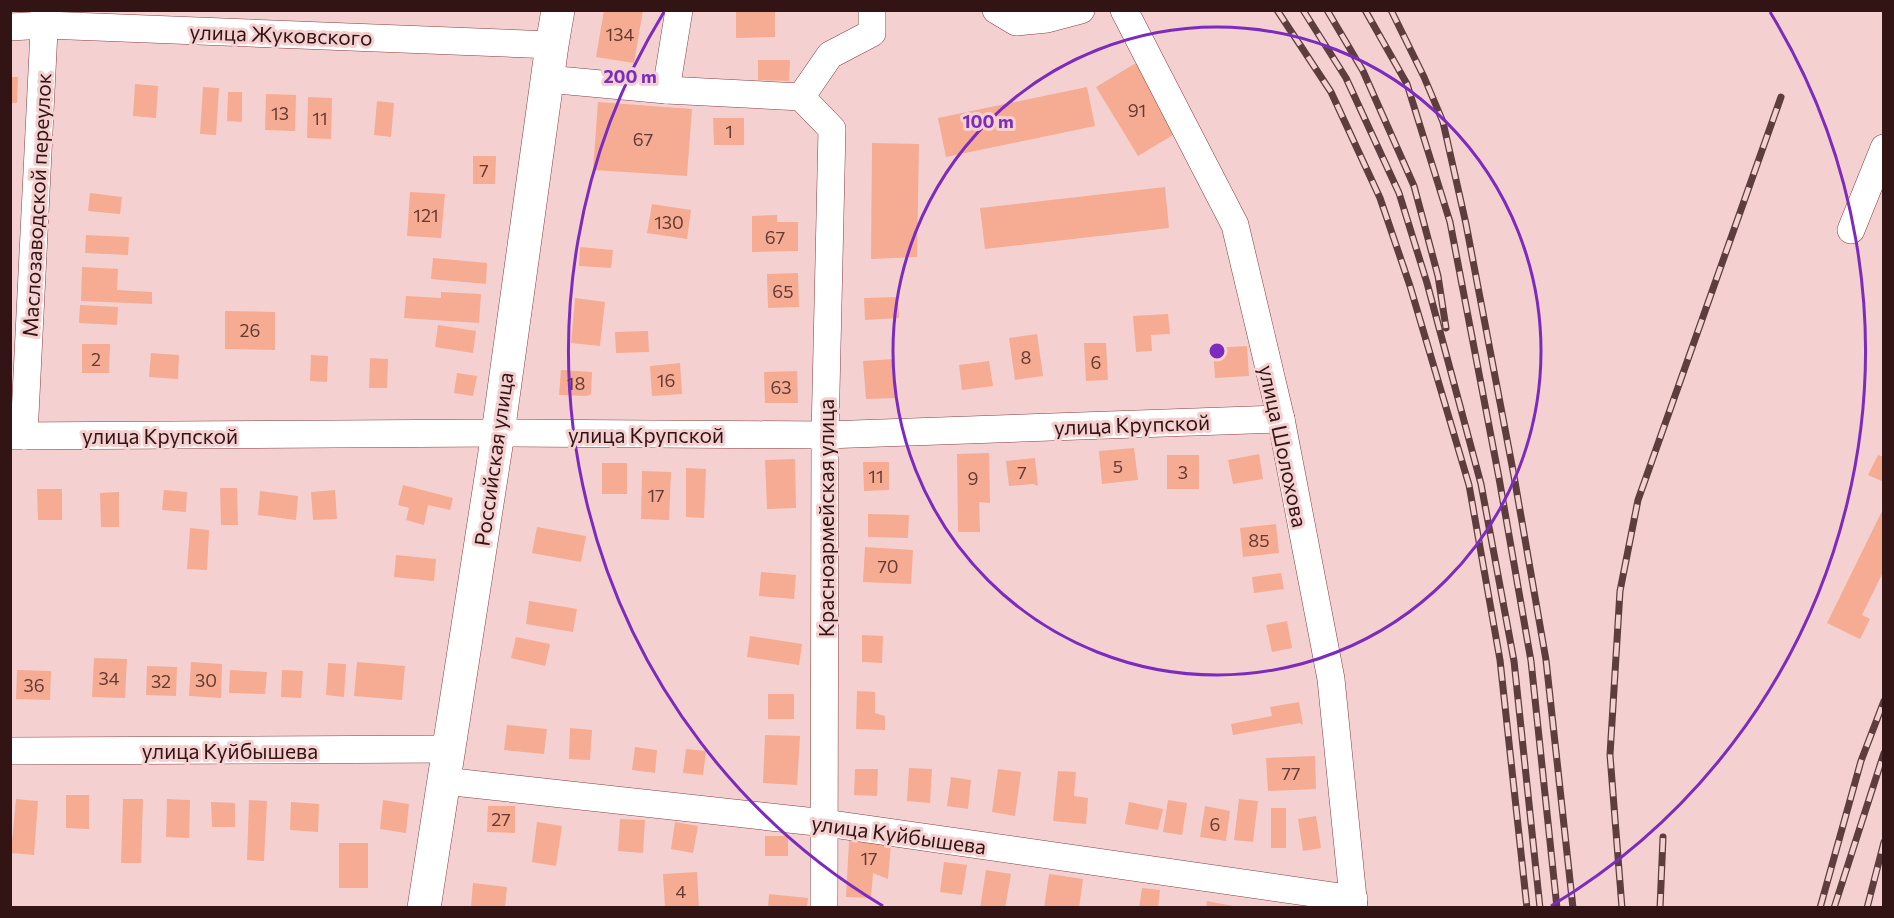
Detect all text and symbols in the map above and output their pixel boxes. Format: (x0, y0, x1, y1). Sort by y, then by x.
street label: улица Жуковского (189, 18, 373, 50)
house number: 134 (606, 23, 635, 45)
text: 200 m (603, 65, 657, 87)
street label: Маслозаводской переулок (17, 72, 55, 338)
house number: 91 (1128, 99, 1146, 121)
house number: 13 (271, 102, 289, 124)
house number: 11 (312, 107, 328, 129)
text: 100 m (962, 110, 1014, 132)
house number: 1 (725, 120, 733, 142)
house number: 67 (633, 128, 653, 150)
house number: 7 (479, 159, 489, 181)
house number: 121 (413, 204, 439, 226)
house number: 130 (654, 211, 684, 233)
house number: 67 (765, 226, 785, 248)
house number: 65 (772, 280, 794, 302)
house number: 26 (240, 319, 260, 341)
centre of rings (1207, 341, 1227, 361)
house number: 8 (1021, 346, 1032, 368)
house number: 2 (91, 348, 101, 370)
house number: 6 (1091, 351, 1101, 373)
street label: улица Шолохова (1255, 363, 1313, 529)
house number: 16 (657, 369, 675, 391)
street label: Российская улица (468, 370, 518, 548)
house number: 18 (567, 372, 585, 394)
house number: 63 (770, 376, 792, 398)
street label: Красноармейская улица (813, 399, 838, 637)
street label: улица Крупской (1054, 409, 1210, 439)
street label: улица Крупской (568, 422, 724, 447)
street label: улица Крупской (82, 423, 238, 448)
house number: 5 (1113, 455, 1123, 477)
house number: 7 (1017, 461, 1027, 483)
house number: 3 (1178, 461, 1188, 483)
house number: 11 (868, 465, 884, 487)
house number: 9 (968, 467, 978, 489)
house number: 17 (647, 484, 665, 506)
house number: 85 (1248, 529, 1270, 551)
house number: 70 (877, 555, 899, 577)
house number: 34 (98, 667, 120, 689)
house number: 30 (195, 669, 217, 691)
house number: 32 (151, 670, 171, 692)
house number: 36 (23, 674, 45, 696)
street label: улица Куйбышева (142, 738, 318, 763)
house number: 77 (1281, 762, 1301, 784)
house number: 27 (491, 808, 511, 830)
street label: улица Куйбышева (810, 809, 988, 859)
house number: 6 (1210, 813, 1220, 835)
house number: 17 (860, 847, 878, 869)
house number: 4 (676, 880, 687, 902)

